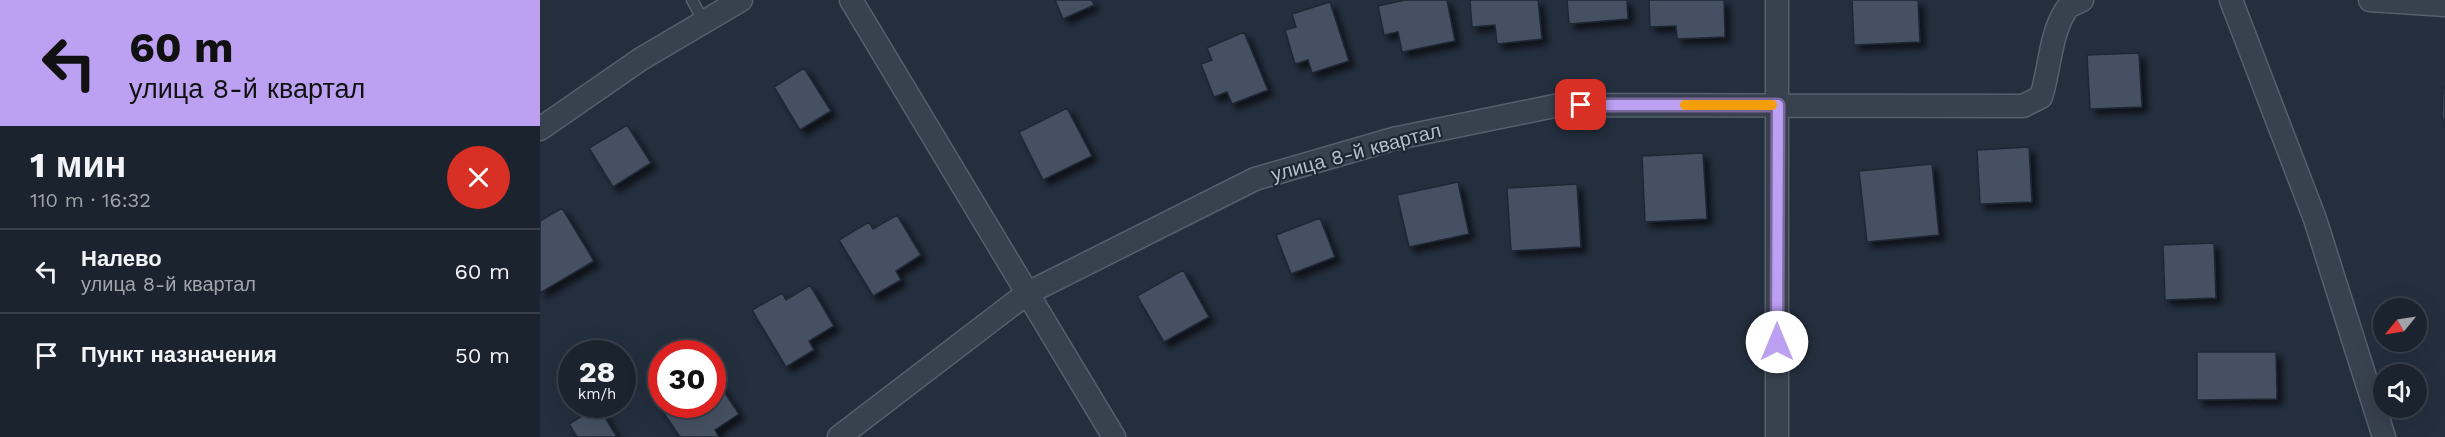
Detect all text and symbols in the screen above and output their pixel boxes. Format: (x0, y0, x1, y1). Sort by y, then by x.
text: 60 m (129, 23, 233, 72)
icon: left (30, 24, 108, 102)
text: улица 8-й квартал (129, 73, 365, 105)
pin (1555, 79, 1606, 130)
icon: arrive (1564, 88, 1597, 121)
street label: улица 8-й квартал (1268, 118, 1444, 186)
text: 1 мин (30, 144, 126, 186)
button: close (447, 146, 510, 209)
text: 110 m · 16:32 (30, 188, 151, 212)
text: Налево (81, 246, 162, 271)
icon: left (30, 255, 63, 288)
text: 60 m (454, 259, 510, 284)
text: улица 8-й квартал (81, 272, 256, 296)
north arrow (2373, 298, 2427, 352)
map controls (2373, 298, 2427, 418)
position arrow (1745, 310, 1809, 374)
icon: arrive (30, 339, 63, 372)
speed limit sign: 30 (648, 340, 726, 418)
text: Пункт назначения (81, 342, 277, 367)
text: 50 m (455, 343, 510, 368)
text: 28 (579, 354, 615, 389)
button: sound (2373, 364, 2427, 418)
text: km/h (578, 385, 616, 403)

